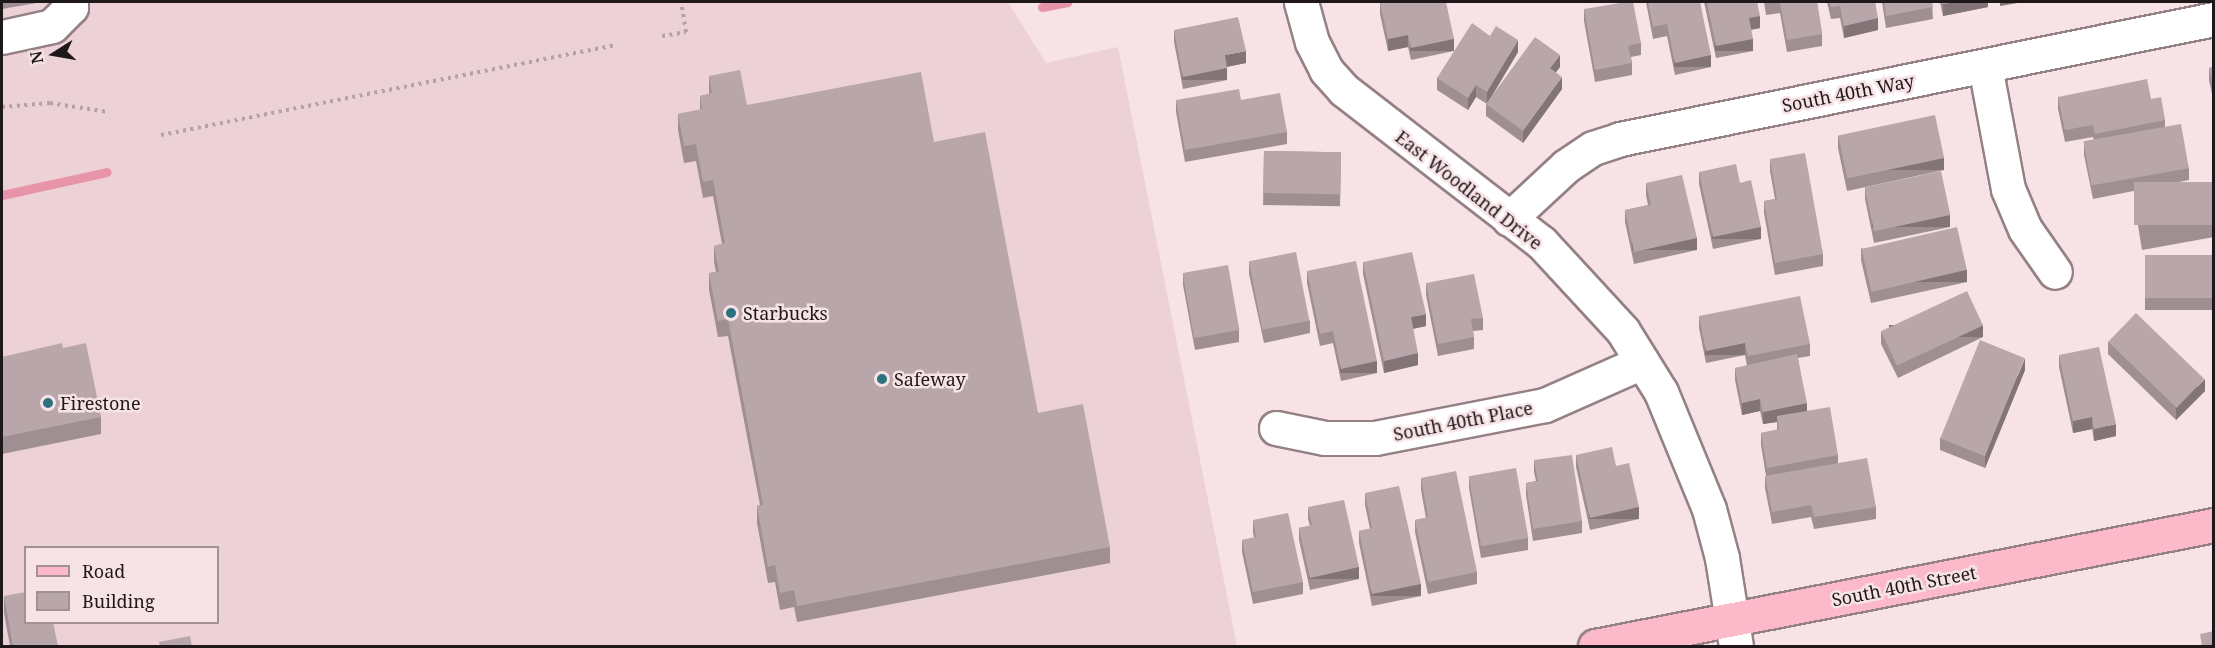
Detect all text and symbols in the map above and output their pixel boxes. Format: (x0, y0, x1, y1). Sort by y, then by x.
north arrow (24, 24, 84, 84)
text: N (24, 49, 48, 66)
street label: South 40th Way (1780, 70, 1916, 116)
street label: East Woodland Drive (1391, 126, 1547, 254)
place label: Starbucks (743, 302, 828, 324)
marker: Starbucks (724, 306, 738, 320)
place label: Safeway (894, 368, 966, 390)
marker: Safeway (875, 372, 889, 386)
place label: Firestone (60, 392, 141, 414)
marker: Firestone (41, 396, 55, 410)
street label: South 40th Place (1391, 397, 1535, 445)
legend (24, 546, 219, 624)
text: Road (82, 559, 125, 583)
street label: South 40th Street (1830, 561, 1978, 611)
text: Building (82, 589, 155, 613)

